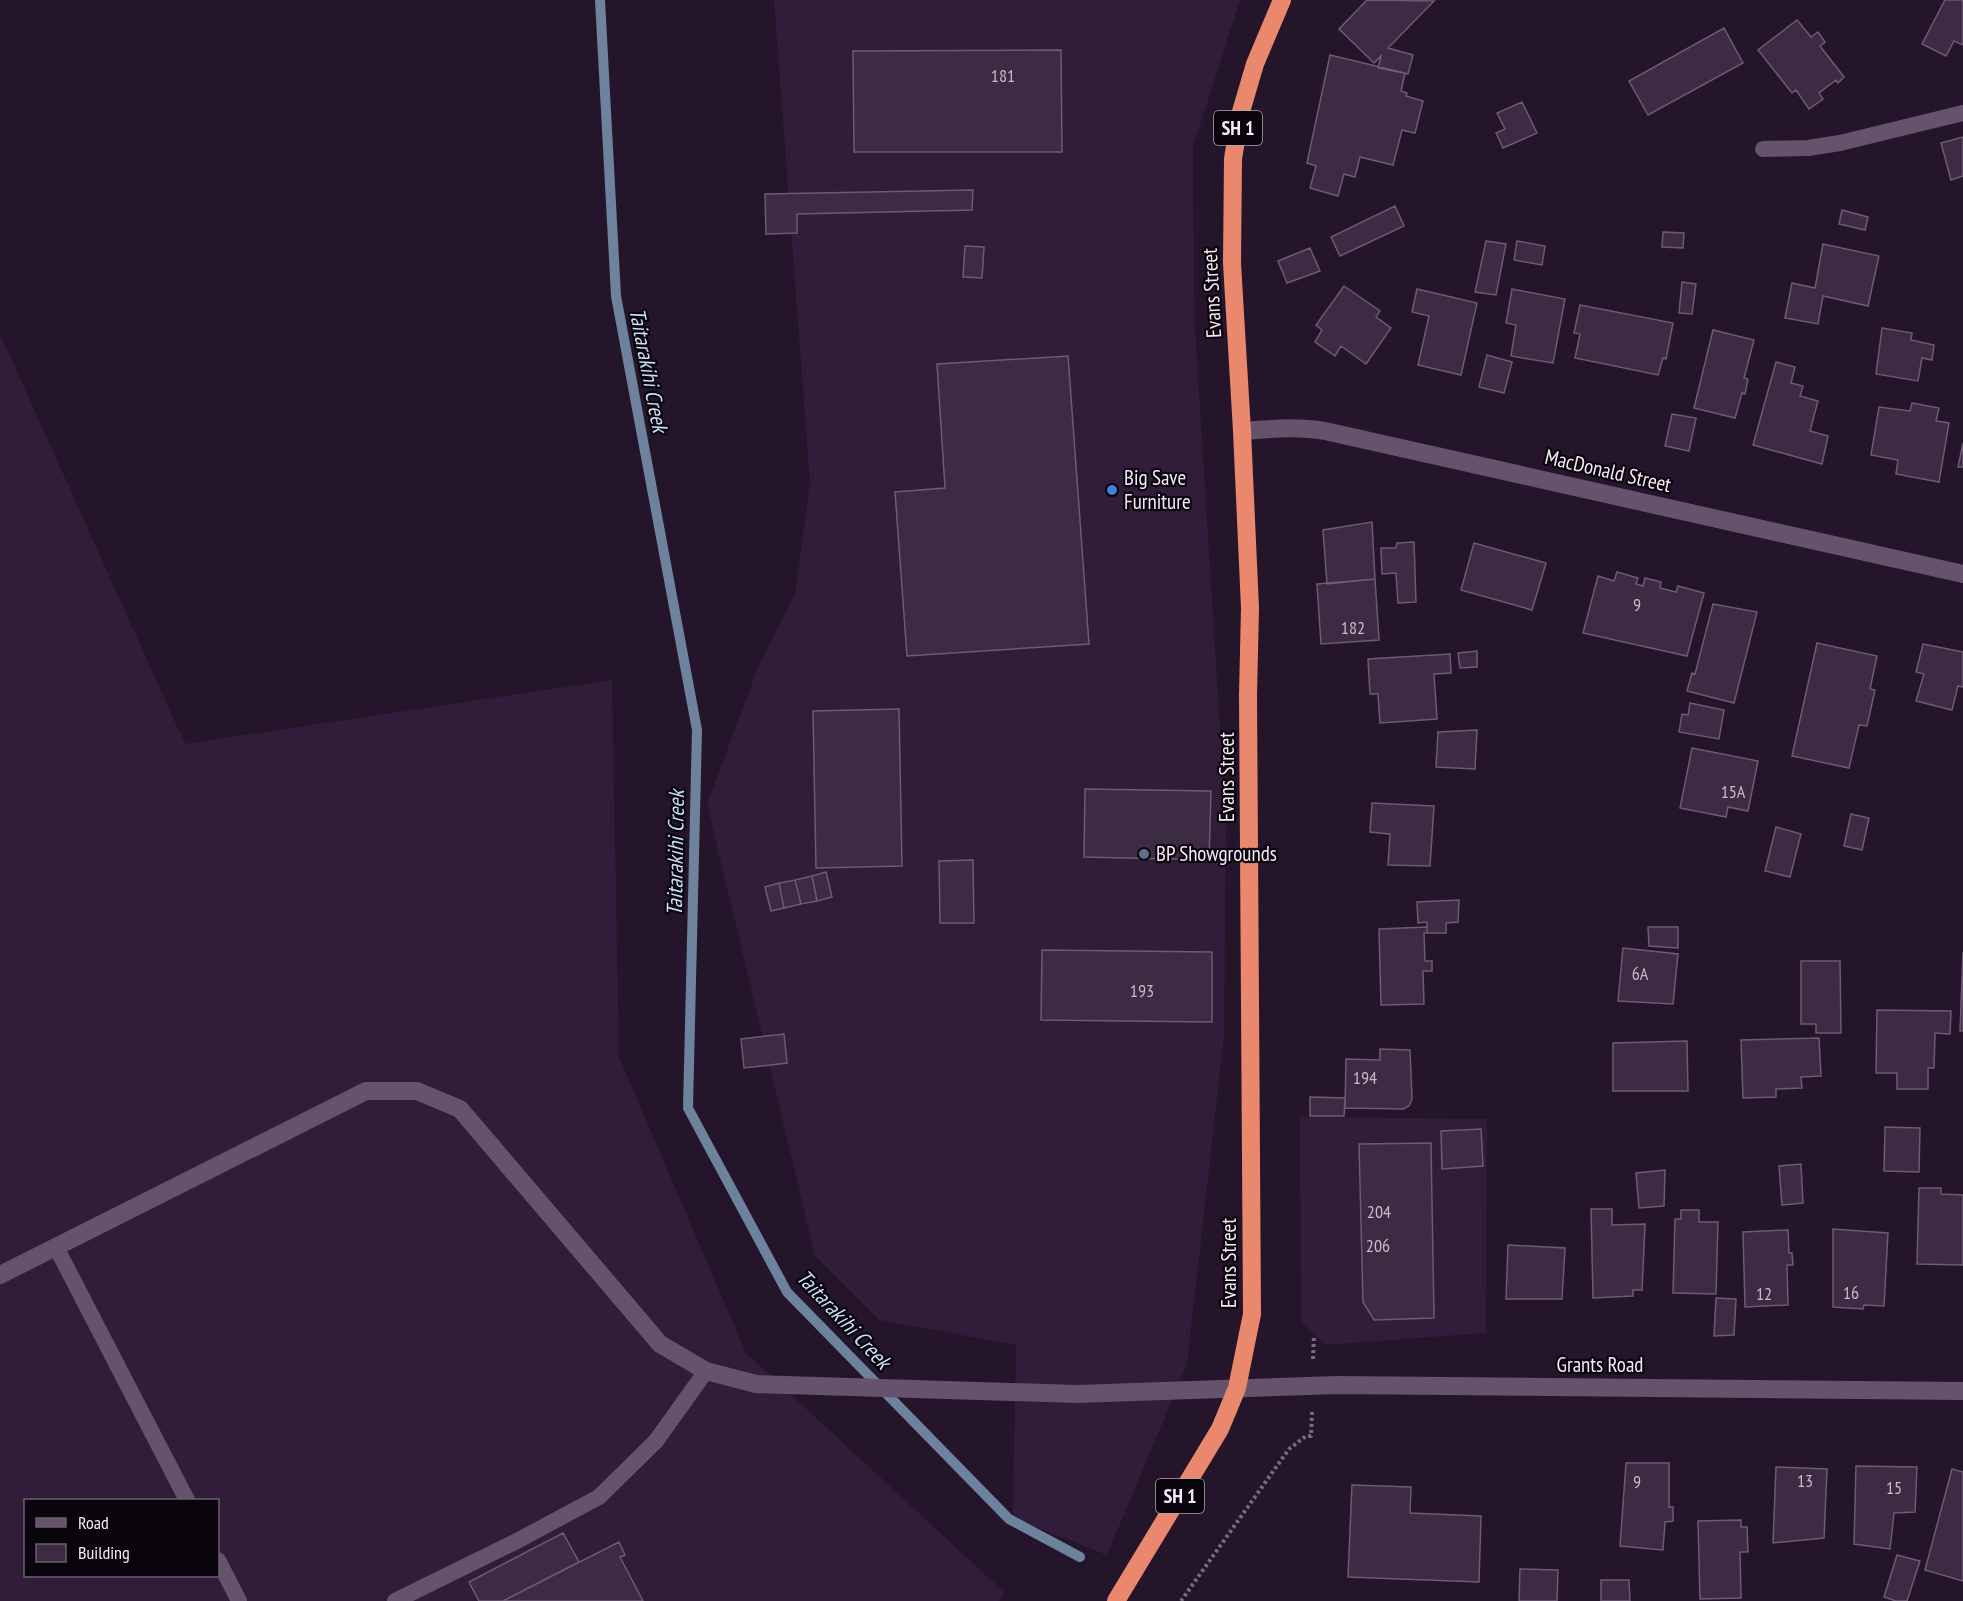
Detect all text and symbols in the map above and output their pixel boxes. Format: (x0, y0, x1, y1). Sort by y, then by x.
house number: 181 (991, 64, 1015, 87)
road number: SH 1 (1214, 111, 1262, 145)
street label: Evans Street (1196, 247, 1227, 339)
water label: Taitarakihi Creek (623, 305, 675, 437)
street label: MacDonald Street (1542, 443, 1674, 498)
place label: Big Save Furniture (1124, 464, 1191, 515)
marker: Big Save Furniture (1105, 483, 1119, 497)
house number: 9 (1633, 593, 1641, 616)
house number: 182 (1341, 616, 1365, 639)
street label: Evans Street (1213, 732, 1240, 822)
house number: 15A (1721, 780, 1746, 803)
water label: Taitarakihi Creek (660, 787, 690, 916)
place label: BP Showgrounds (1156, 840, 1277, 867)
marker: BP Showgrounds (1137, 847, 1151, 861)
house number: 6A (1632, 962, 1649, 985)
house number: 193 (1130, 979, 1154, 1002)
house number: 194 (1353, 1066, 1377, 1089)
house number: 204 (1367, 1200, 1391, 1223)
street label: Evans Street (1215, 1218, 1242, 1308)
house number: 206 (1366, 1234, 1390, 1257)
water label: Taitarakihi Creek (791, 1263, 899, 1376)
house number: 16 (1843, 1281, 1859, 1304)
house number: 12 (1756, 1282, 1772, 1305)
street label: Grants Road (1557, 1351, 1643, 1378)
house number: 13 (1797, 1469, 1813, 1492)
house number: 9 (1633, 1470, 1641, 1493)
house number: 15 (1886, 1476, 1902, 1499)
road number: SH 1 (1156, 1479, 1204, 1513)
legend (24, 1499, 219, 1577)
text: Road (78, 1511, 109, 1534)
text: Building (78, 1541, 130, 1564)

